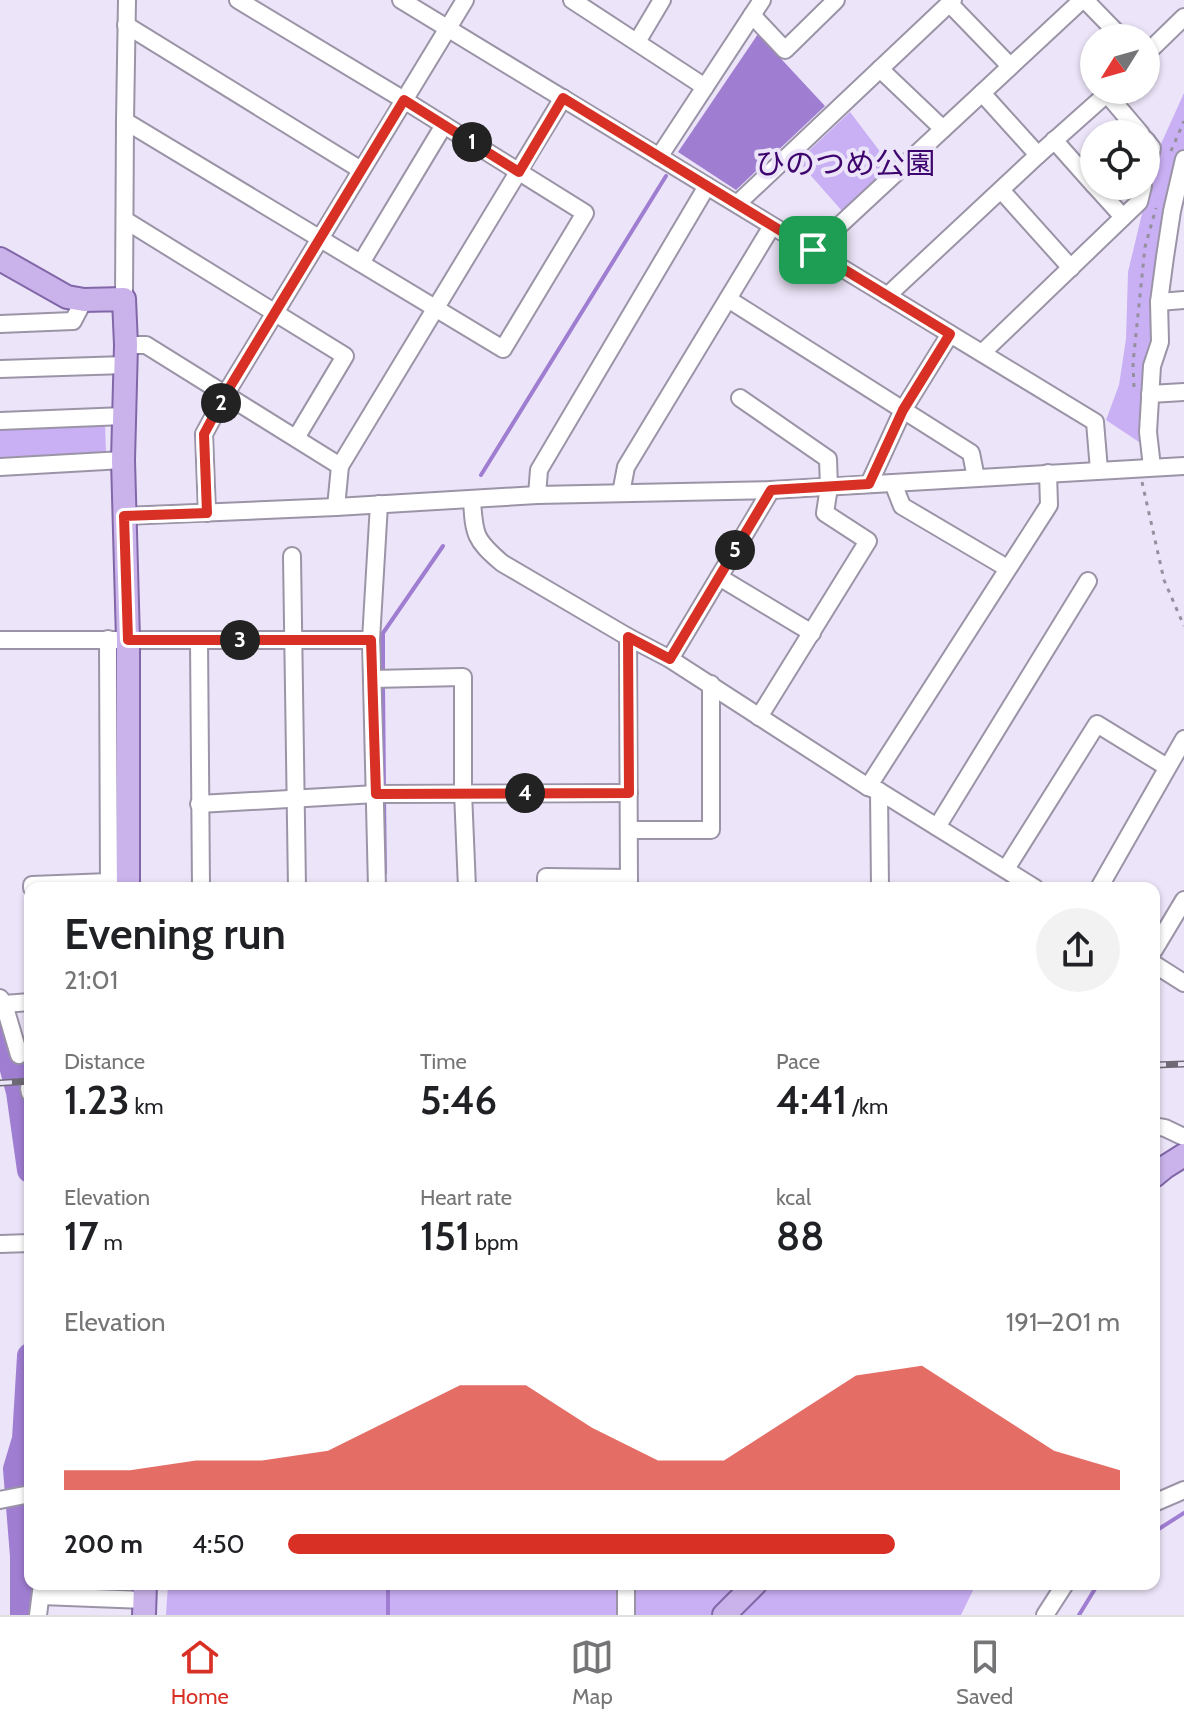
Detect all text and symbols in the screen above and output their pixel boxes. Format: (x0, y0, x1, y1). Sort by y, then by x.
north arrow (1080, 24, 1160, 104)
map controls (1080, 24, 1160, 200)
button: locate (1080, 120, 1160, 200)
pin: 1 (452, 122, 492, 162)
text: 1 (468, 128, 476, 155)
park label: ひのつめ公園 (755, 145, 935, 182)
pin (779, 216, 847, 284)
icon: arrive (791, 228, 835, 272)
pin: 2 (201, 383, 241, 423)
text: 2 (215, 389, 227, 416)
pin: 5 (715, 530, 755, 570)
text: 5 (729, 536, 741, 563)
pin: 3 (220, 620, 260, 660)
text: 3 (234, 626, 246, 653)
pin: 4 (505, 773, 545, 813)
text: 4 (518, 779, 532, 806)
text: Evening run (64, 907, 286, 960)
button: share (1036, 908, 1120, 992)
text: 21:01 (64, 964, 118, 996)
text: Distance (64, 1048, 145, 1075)
text: Time (420, 1048, 467, 1075)
text: Pace (776, 1048, 820, 1075)
text: 1.23 (64, 1075, 129, 1124)
text: 5:46 (420, 1075, 497, 1124)
text: 4:41 (776, 1075, 847, 1124)
text: km (129, 1093, 164, 1120)
text: /km (847, 1093, 888, 1120)
text: Elevation (64, 1184, 150, 1211)
text: Heart rate (420, 1184, 512, 1211)
text: kcal (776, 1184, 811, 1211)
text: 17 (64, 1211, 98, 1260)
text: 151 (420, 1211, 470, 1260)
text: 88 (776, 1211, 824, 1260)
text: m (98, 1229, 123, 1256)
text: bpm (470, 1229, 519, 1256)
text: Elevation (64, 1306, 166, 1338)
text: 191–201 m (1006, 1306, 1120, 1338)
text: 200 m (64, 1528, 143, 1560)
text: 4:50 (192, 1528, 245, 1560)
tab: Home (171, 1635, 229, 1710)
tab: Map (570, 1635, 614, 1710)
tab: Saved (956, 1635, 1013, 1710)

